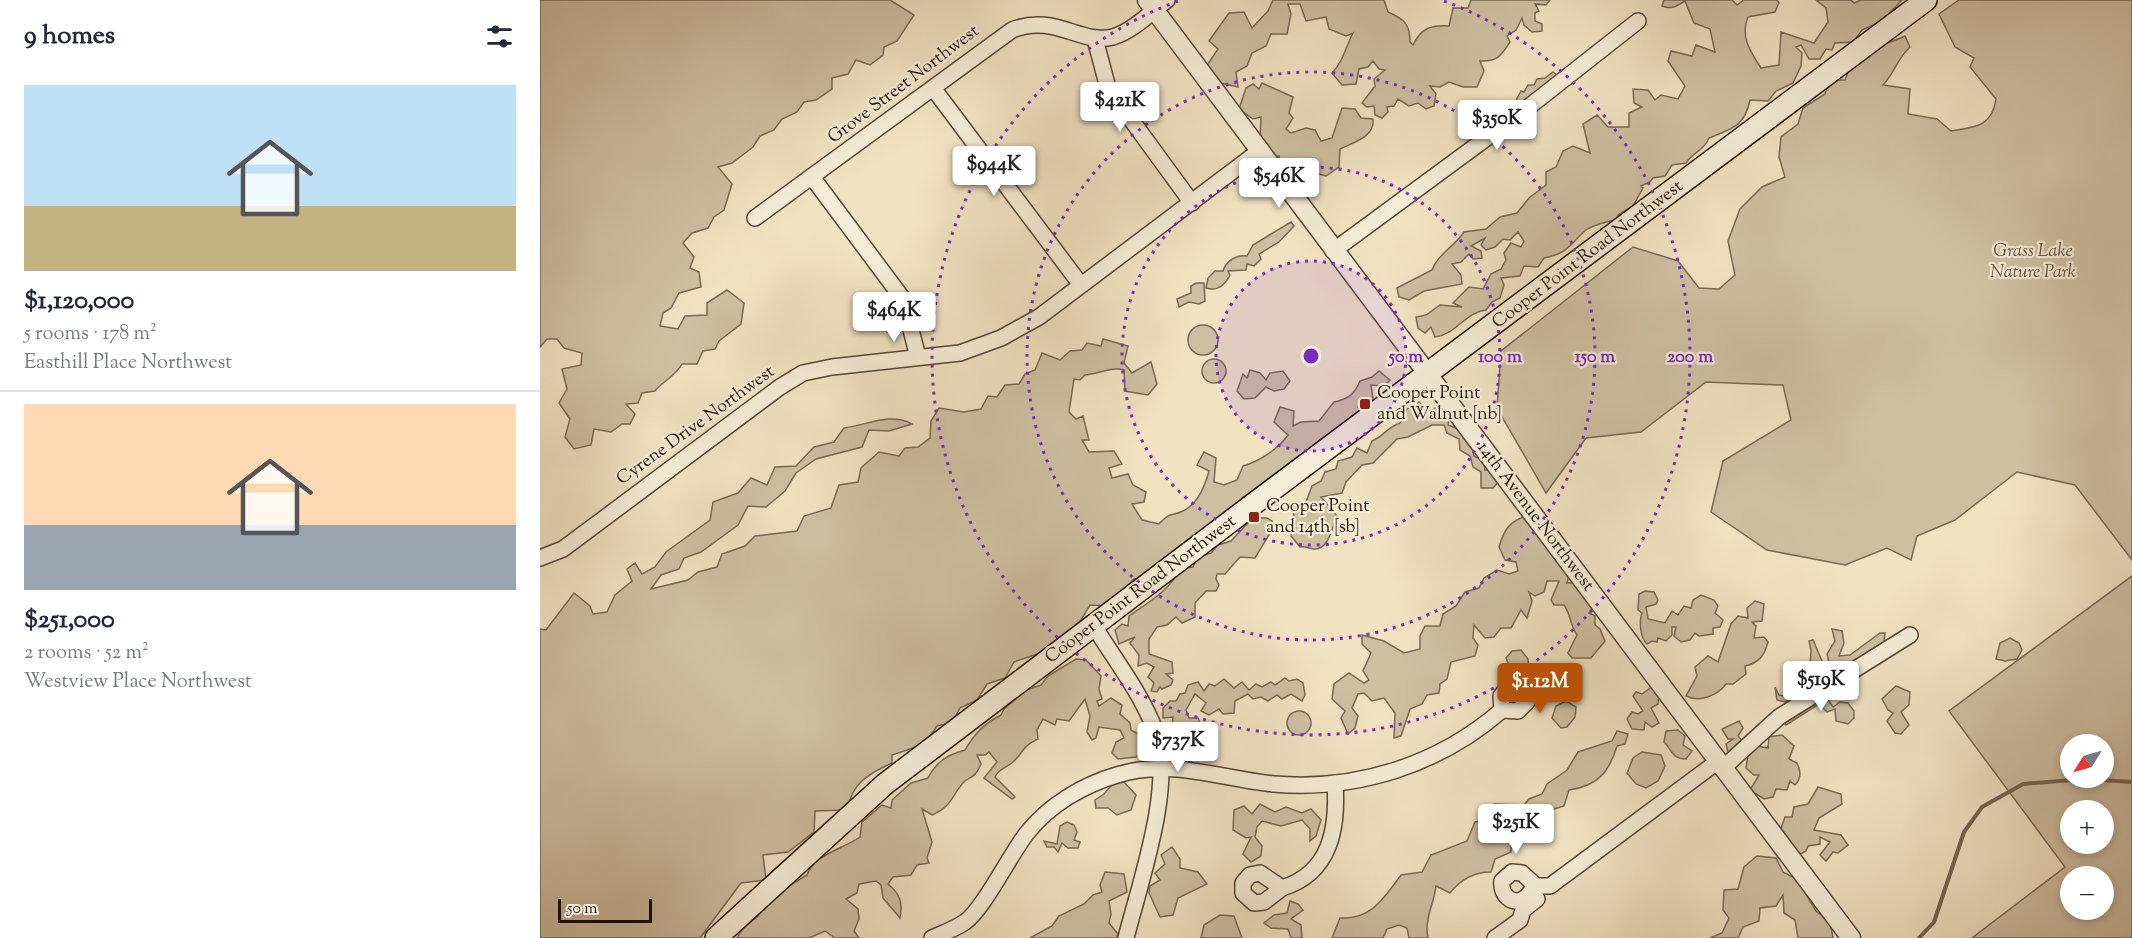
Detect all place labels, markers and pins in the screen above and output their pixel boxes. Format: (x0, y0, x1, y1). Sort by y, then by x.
pin: $421K (1078, 82, 1162, 133)
pin: $350K (1455, 100, 1539, 151)
pin: $944K (952, 146, 1036, 197)
pin: $546K (1237, 158, 1321, 209)
pin: $464K (852, 292, 936, 343)
centre of rings (1301, 346, 1321, 366)
place label: Cooper Point and Walnut [nb] (1377, 381, 1502, 428)
marker: Cooper Point and Walnut [nb] (1358, 397, 1372, 411)
place label: Cooper Point and 14th [sb] (1266, 494, 1369, 541)
marker: Cooper Point and 14th [sb] (1247, 510, 1261, 524)
pin: $519K (1779, 661, 1863, 712)
pin: $1.12M (1491, 663, 1589, 714)
pin: $737K (1136, 722, 1220, 773)
pin: $251K (1474, 804, 1558, 855)

